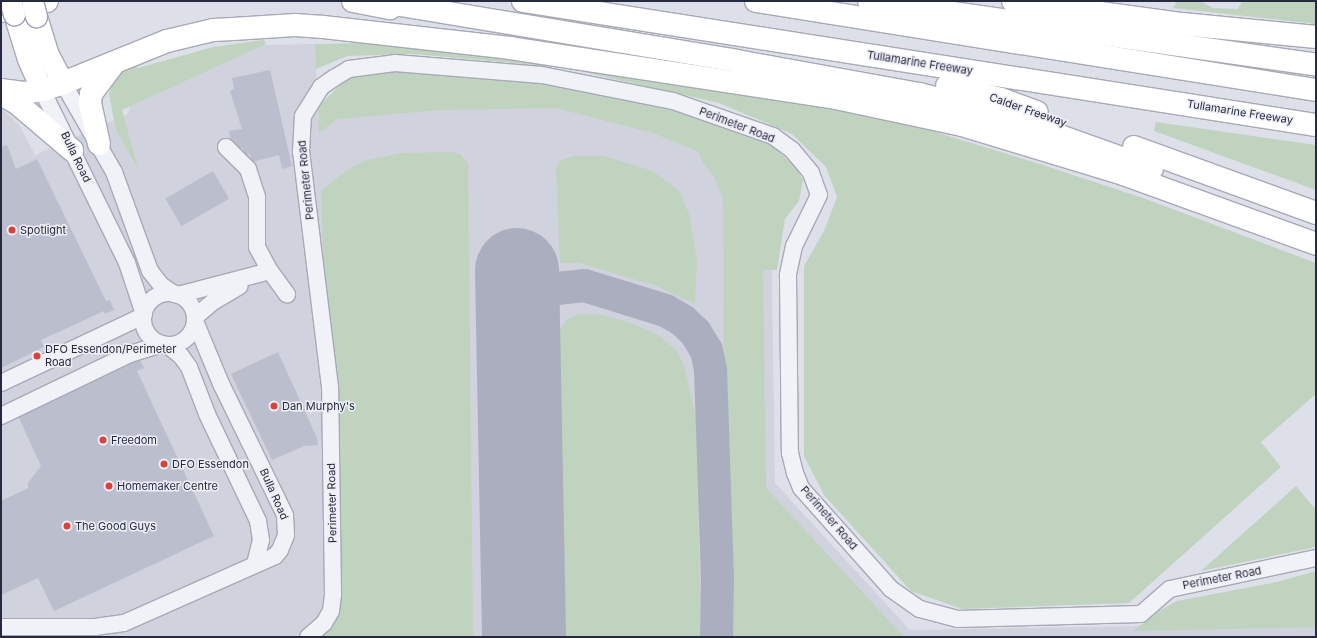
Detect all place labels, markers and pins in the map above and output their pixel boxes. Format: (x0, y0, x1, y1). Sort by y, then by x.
place label: Spotlight (20, 223, 66, 237)
marker: Spotlight (7, 225, 17, 235)
place label: DFO Essendon/Perimeter Road (45, 343, 176, 369)
marker: DFO Essendon/Perimeter Road (32, 351, 42, 361)
place label: Dan Murphy's (282, 399, 355, 413)
marker: Dan Murphy's (269, 401, 279, 411)
place label: Freedom (111, 433, 157, 447)
marker: Freedom (98, 435, 108, 445)
place label: DFO Essendon (172, 457, 249, 471)
marker: DFO Essendon (159, 459, 169, 469)
place label: Homemaker Centre (117, 479, 218, 493)
marker: Homemaker Centre (104, 481, 114, 491)
place label: The Good Guys (75, 519, 156, 533)
marker: The Good Guys (62, 521, 72, 531)

